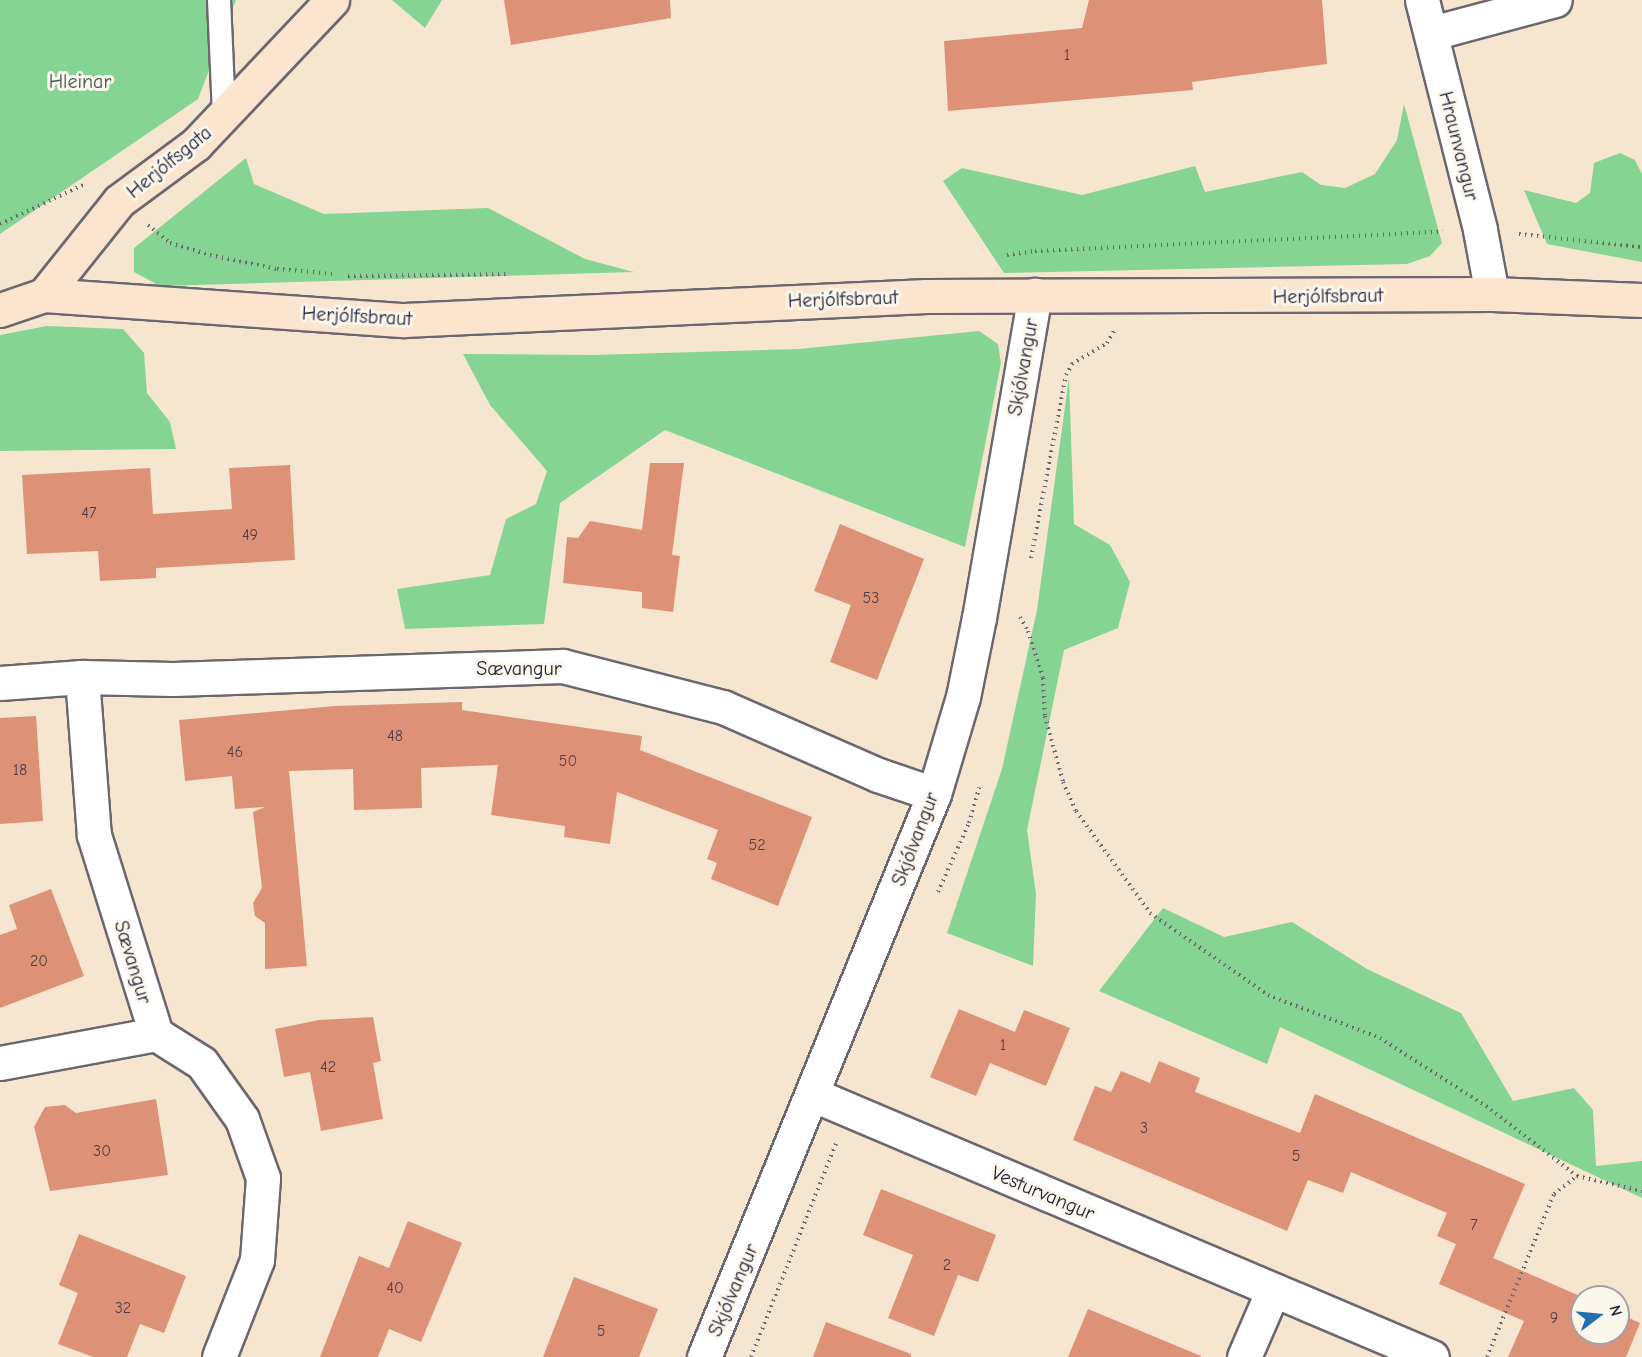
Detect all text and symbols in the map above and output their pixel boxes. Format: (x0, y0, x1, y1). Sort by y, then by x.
house number: 1 (1064, 45, 1070, 65)
park label: Hleinar (49, 69, 111, 93)
street label: Hraunvangur (1434, 89, 1484, 203)
street label: Herjólfsgata (122, 120, 216, 204)
street label: Herjólfsbraut (1273, 283, 1383, 309)
street label: Herjólfsbraut (787, 285, 899, 313)
street label: Herjólfsbraut (301, 301, 413, 331)
street label: Skjólvangur (1003, 316, 1043, 418)
house number: 47 (81, 503, 97, 523)
house number: 49 (242, 525, 258, 545)
house number: 53 (863, 588, 879, 608)
street label: Sævangur (476, 656, 562, 680)
house number: 48 (387, 726, 403, 746)
house number: 46 (227, 742, 243, 762)
house number: 50 (559, 751, 577, 771)
house number: 18 (13, 760, 27, 780)
street label: Skjólvangur (886, 789, 944, 889)
house number: 52 (748, 835, 766, 855)
street label: Sævangur (109, 918, 157, 1006)
house number: 20 (30, 951, 48, 971)
house number: 1 (1000, 1035, 1006, 1055)
house number: 42 (320, 1057, 336, 1077)
house number: 3 (1140, 1118, 1148, 1138)
house number: 30 (93, 1141, 111, 1161)
house number: 5 (1292, 1146, 1300, 1166)
street label: Vesturvangur (988, 1160, 1098, 1226)
house number: 7 (1470, 1215, 1478, 1235)
street label: Skjólvangur (703, 1240, 763, 1340)
house number: 2 (943, 1255, 951, 1275)
house number: 40 (386, 1278, 404, 1298)
north arrow (1570, 1285, 1630, 1345)
house number: 32 (115, 1298, 131, 1318)
text: N (1605, 1303, 1625, 1318)
house number: 9 (1550, 1308, 1558, 1328)
house number: 5 (597, 1321, 605, 1341)

